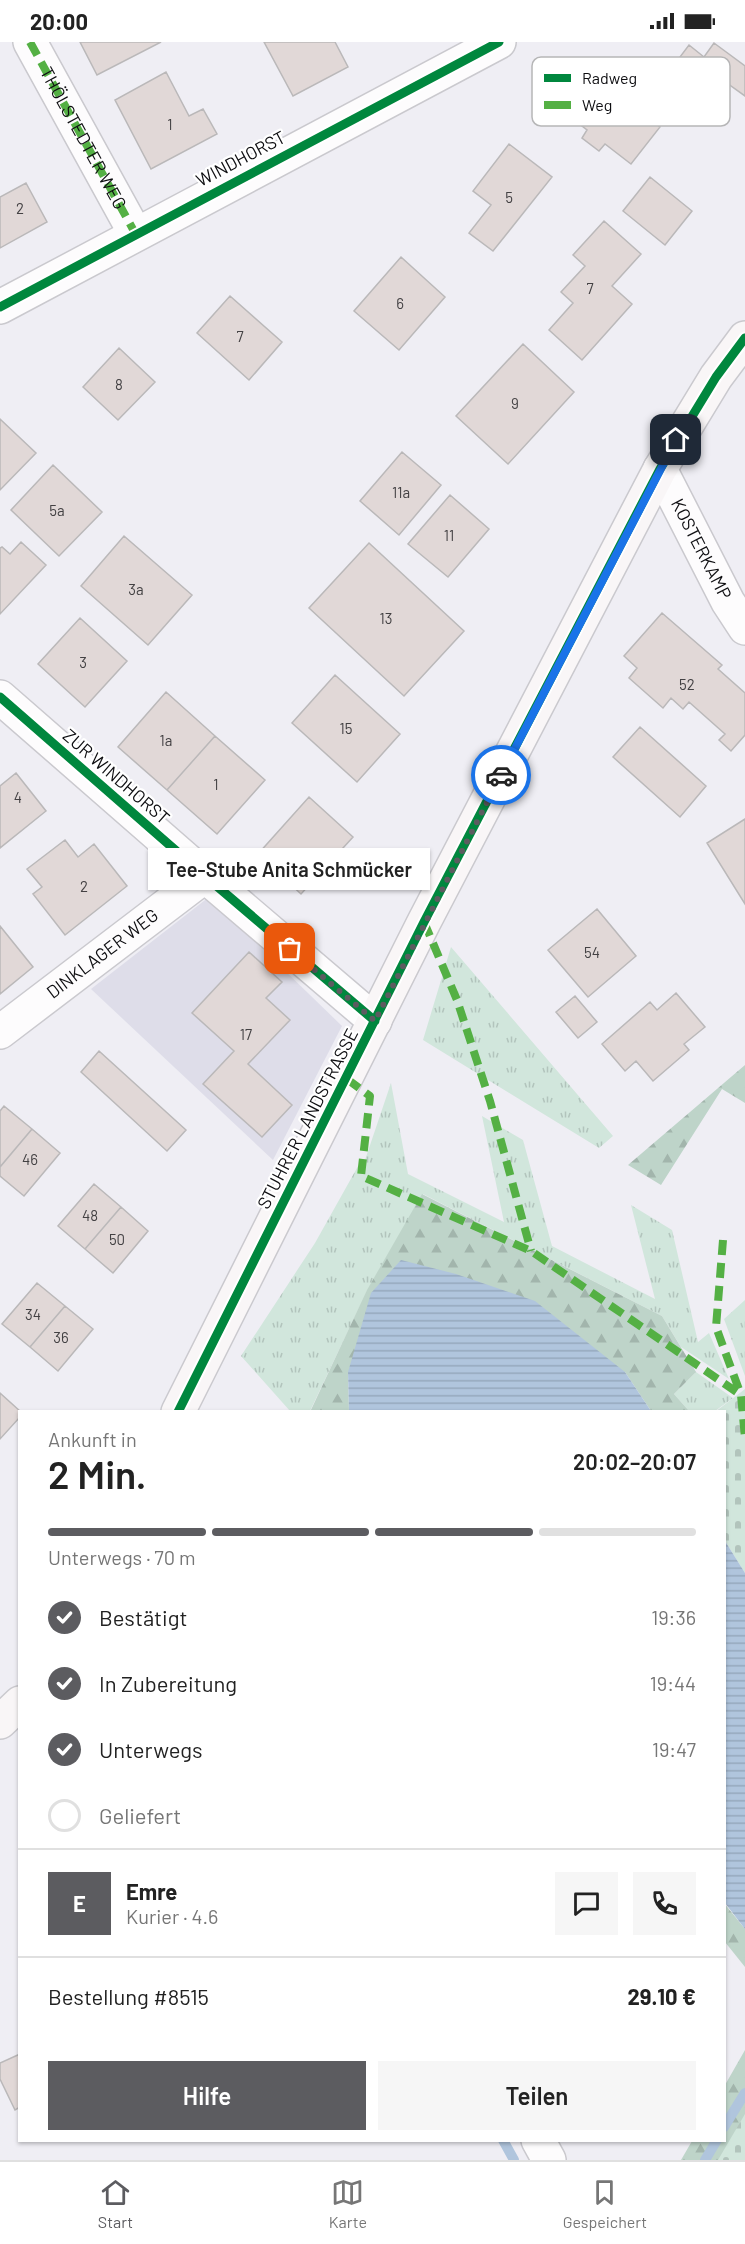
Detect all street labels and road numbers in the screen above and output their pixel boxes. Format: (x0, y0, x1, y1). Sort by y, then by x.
street label: THÖLSTEDTER WEG (36, 63, 132, 213)
street label: WINDHORST (192, 125, 289, 191)
street label: KOSTERKAMP (667, 495, 737, 603)
street label: ZUR WINDHORST (59, 724, 174, 829)
street label: DINKLAGER WEG (42, 904, 162, 1003)
street label: STUHRER LANDSTRASSE (252, 1025, 362, 1212)

